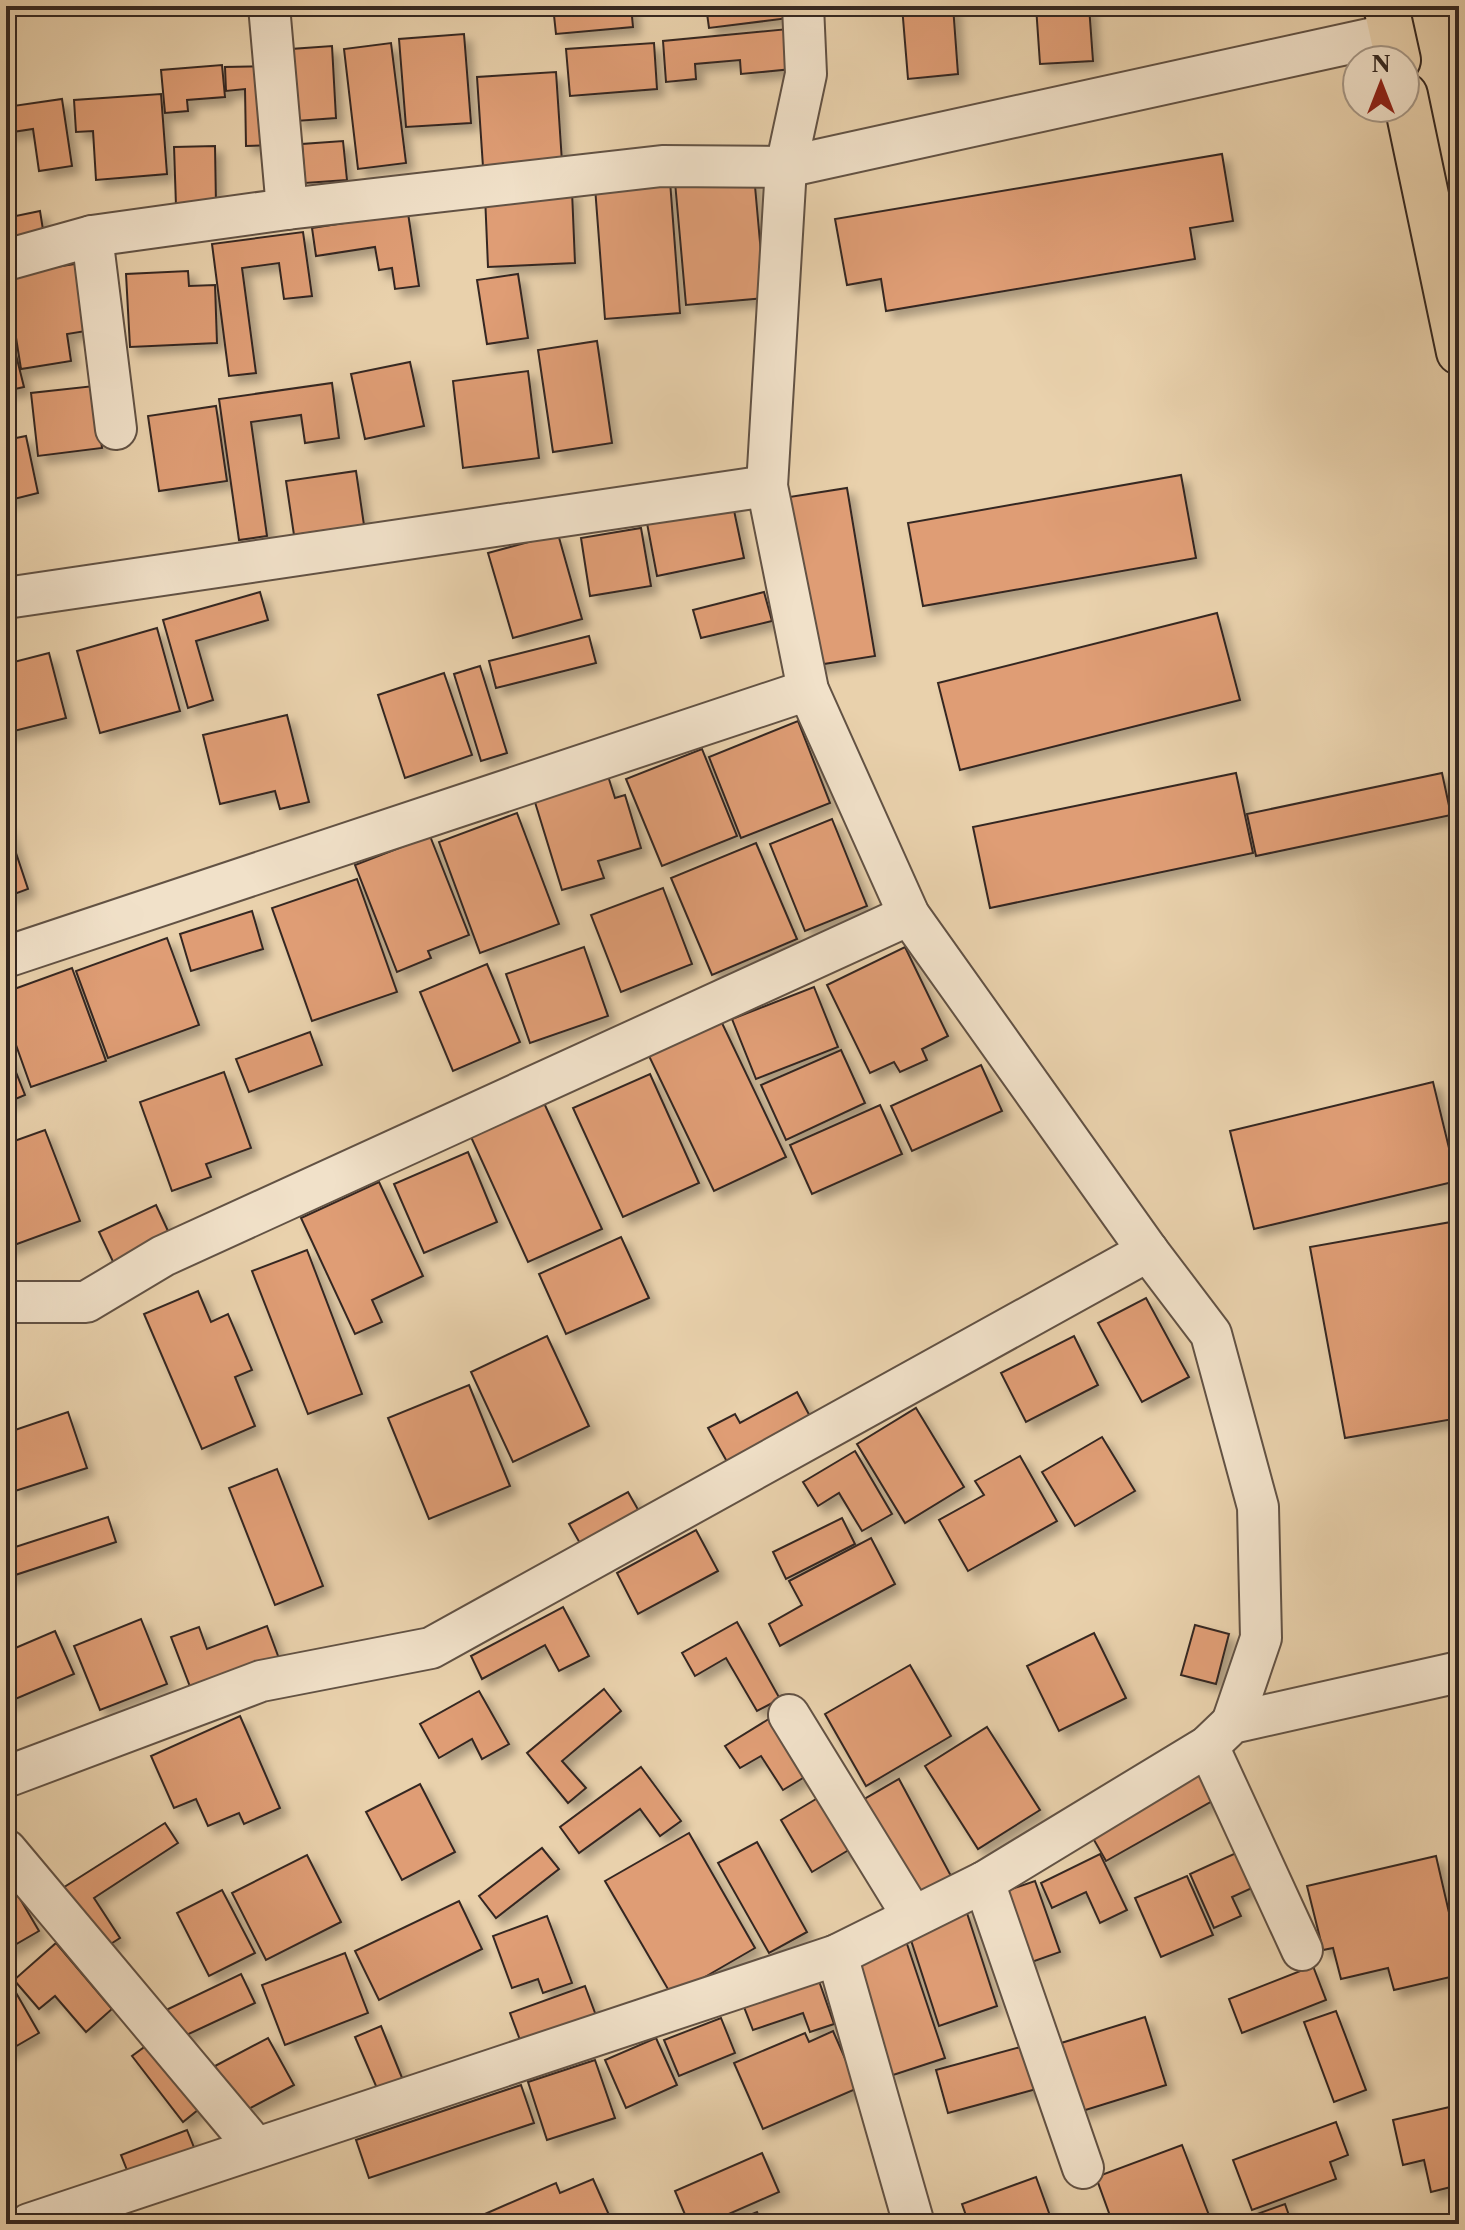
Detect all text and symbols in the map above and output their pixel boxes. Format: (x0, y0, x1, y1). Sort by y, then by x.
north arrow (1341, 44, 1421, 124)
text: N (1371, 51, 1391, 78)

